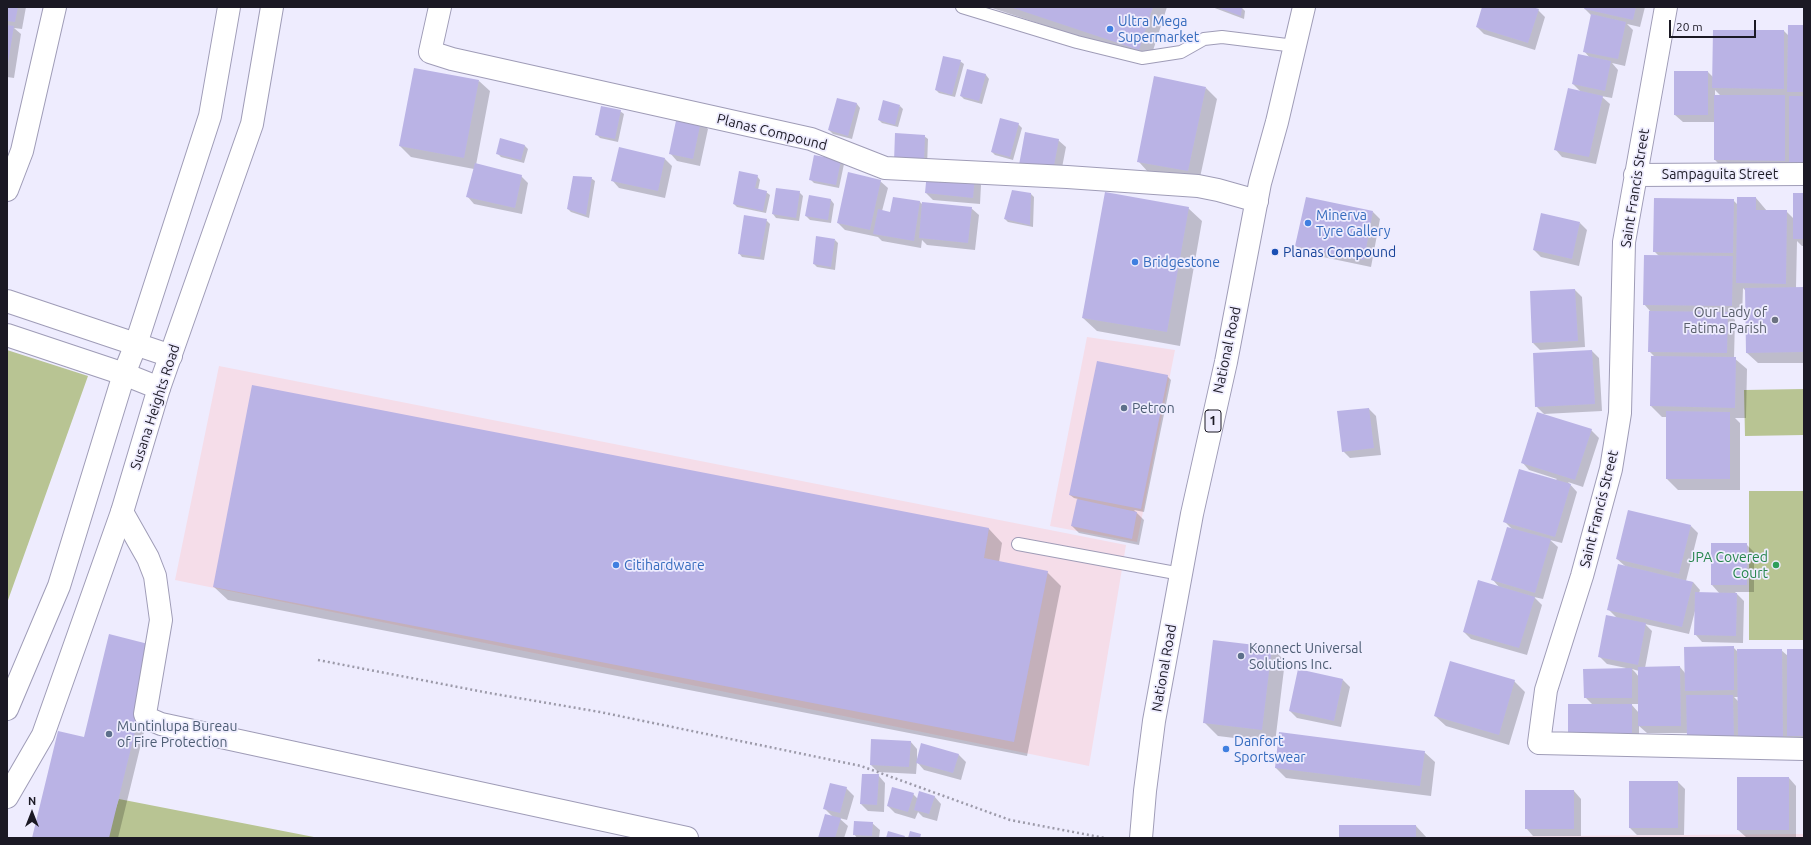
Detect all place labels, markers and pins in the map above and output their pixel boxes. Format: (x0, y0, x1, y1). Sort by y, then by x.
place label: Ultra Mega Supermarket (1118, 13, 1199, 46)
marker: Ultra Mega Supermarket (1105, 24, 1115, 34)
place label: Minerva Tyre Gallery (1316, 207, 1390, 240)
marker: Minerva Tyre Gallery (1303, 218, 1313, 228)
place label: Planas Compound (1283, 244, 1396, 260)
marker: Planas Compound (1270, 247, 1280, 257)
place label: Bridgestone (1143, 254, 1220, 270)
marker: Bridgestone (1130, 257, 1140, 267)
place label: Our Lady of Fatima Parish (1683, 304, 1767, 336)
marker: Our Lady of Fatima Parish (1770, 315, 1780, 325)
place label: Petron (1132, 400, 1175, 416)
marker: Petron (1119, 403, 1129, 413)
place label: JPA Covered Court (1689, 549, 1768, 582)
place label: Citihardware (624, 557, 705, 573)
marker: Citihardware (611, 560, 621, 570)
marker: JPA Covered Court (1771, 560, 1781, 570)
place label: Konnect Universal Solutions Inc. (1249, 640, 1362, 672)
marker: Konnect Universal Solutions Inc. (1236, 651, 1246, 661)
place label: Muntinlupa Bureau of Fire Protection (117, 718, 237, 750)
marker: Muntinlupa Bureau of Fire Protection (104, 729, 114, 739)
place label: Danfort Sportswear (1234, 733, 1306, 766)
marker: Danfort Sportswear (1221, 744, 1231, 754)

